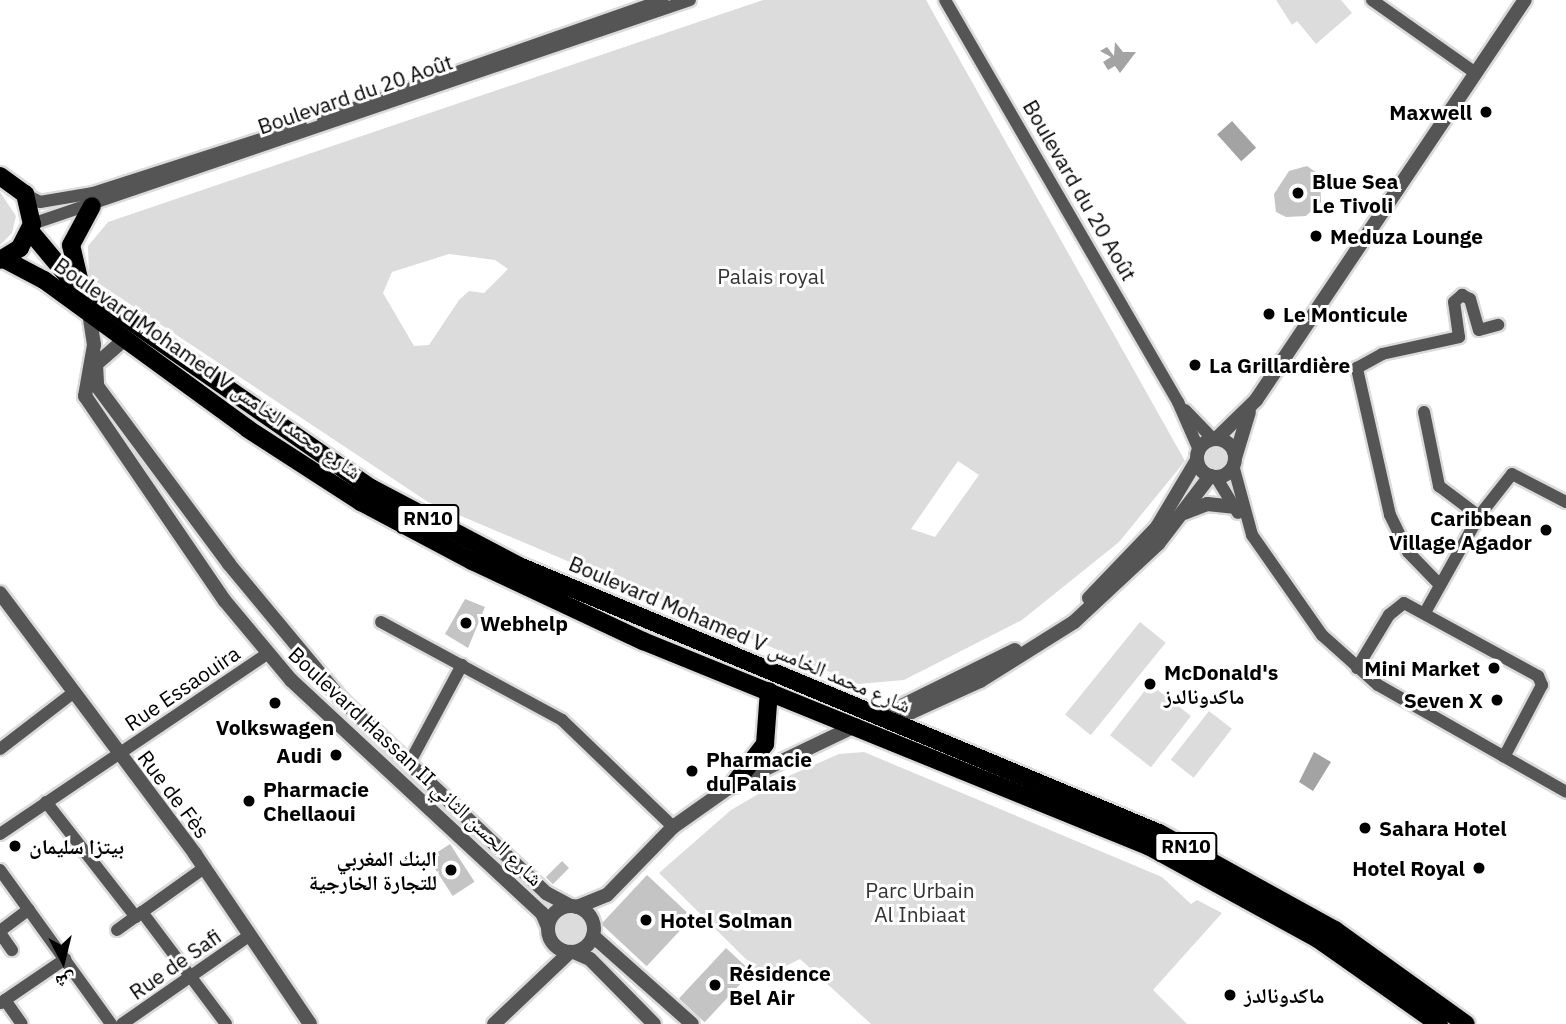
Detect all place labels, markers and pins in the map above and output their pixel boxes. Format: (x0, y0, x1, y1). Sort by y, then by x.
place label: Maxwell (1389, 99, 1472, 125)
marker: Maxwell (1478, 104, 1494, 120)
place label: Blue Sea Le Tivoli (1312, 168, 1398, 218)
marker: Blue Sea Le Tivoli (1290, 185, 1306, 201)
place label: Meduza Lounge (1330, 223, 1483, 249)
marker: Meduza Lounge (1308, 228, 1324, 244)
place label: Le Monticule (1283, 301, 1408, 327)
marker: Le Monticule (1261, 306, 1277, 322)
place label: La Grillardière (1209, 352, 1350, 378)
marker: La Grillardière (1187, 357, 1203, 373)
place label: Caribbean Village Agador (1389, 505, 1532, 555)
marker: Caribbean Village Agador (1538, 522, 1554, 538)
place label: Webhelp (480, 610, 568, 636)
marker: Webhelp (458, 615, 474, 631)
place label: Mini Market (1364, 655, 1480, 681)
place label: McDonald's ماكدونالدز (1164, 659, 1278, 709)
marker: Mini Market (1486, 660, 1502, 676)
marker: McDonald's ماكدونالدز (1142, 676, 1158, 692)
place label: Seven X (1404, 687, 1483, 713)
marker: Seven X (1489, 692, 1505, 708)
marker: Volkswagen (267, 695, 283, 711)
place label: Volkswagen (216, 714, 334, 740)
place label: Audi (276, 742, 322, 768)
place label: Pharmacie du Palais (706, 746, 812, 796)
marker: Audi (328, 747, 344, 763)
marker: Pharmacie du Palais (684, 763, 700, 779)
place label: Pharmacie Chellaoui (263, 776, 369, 826)
marker: Pharmacie Chellaoui (241, 793, 257, 809)
place label: Sahara Hotel (1379, 815, 1507, 841)
marker: Sahara Hotel (1357, 820, 1373, 836)
place label: بيتزا سليمان (29, 833, 124, 859)
marker: بيتزا سليمان (7, 838, 23, 854)
place label: البنك المغربي للتجارة الخارجية (309, 845, 437, 895)
place label: Hotel Royal (1352, 855, 1465, 881)
marker: Hotel Royal (1471, 860, 1487, 876)
marker: البنك المغربي للتجارة الخارجية (443, 862, 459, 878)
place label: Hotel Solman (660, 907, 793, 933)
marker: Hotel Solman (638, 912, 654, 928)
place label: Résidence Bel Air (729, 960, 831, 1010)
marker: Résidence Bel Air (707, 977, 723, 993)
place label: ماكدونالدز (1244, 982, 1324, 1008)
marker: ماكدونالدز (1222, 987, 1238, 1003)

